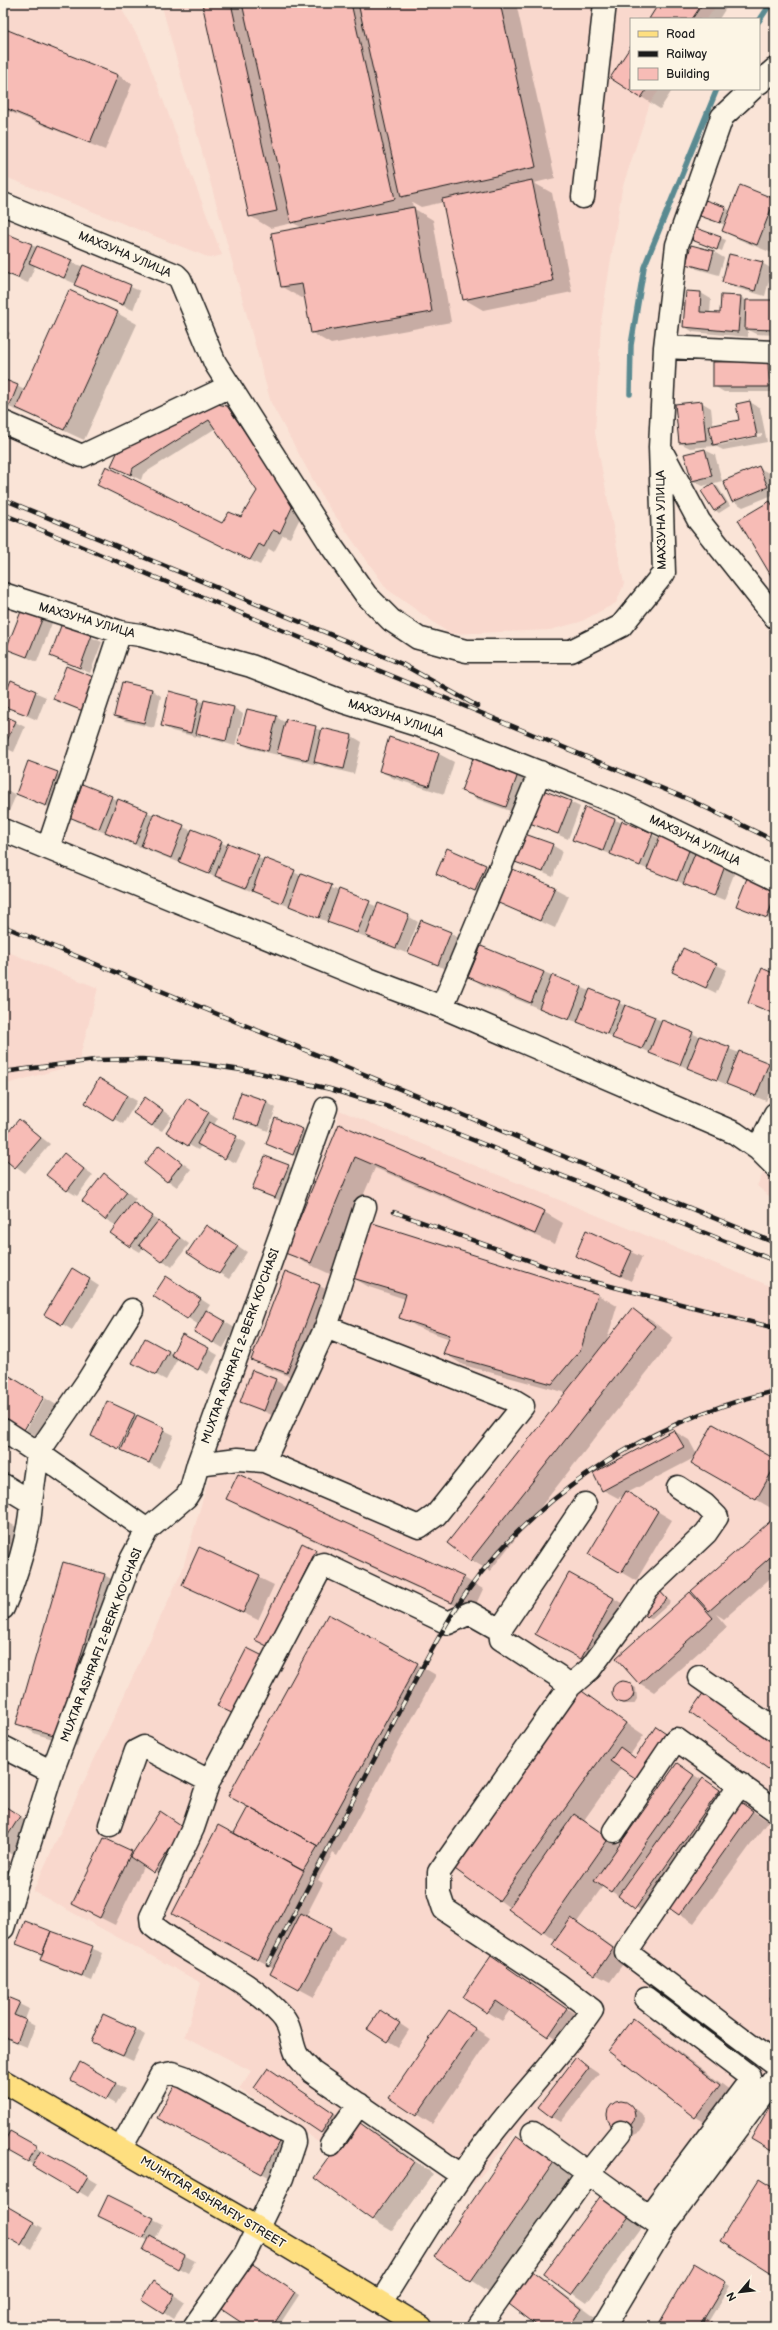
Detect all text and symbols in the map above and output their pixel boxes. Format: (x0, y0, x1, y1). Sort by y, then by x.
legend (630, 18, 760, 90)
text: Road (666, 27, 695, 42)
text: Railway (666, 47, 708, 62)
text: Building (666, 67, 710, 82)
street label: МАХЗУНА УЛИЦА (76, 228, 174, 281)
street label: МАХЗУНА УЛИЦА (653, 469, 670, 570)
street label: МАХЗУНА УЛИЦА (37, 600, 138, 642)
street label: МАХЗУНА УЛИЦА (346, 696, 446, 741)
street label: МАХЗУНА УЛИЦА (647, 812, 744, 869)
street label: MUXTAR ASHRAFI 2-BERK KO'CHASI (198, 1246, 283, 1446)
street label: MUXTAR ASHRAFI 2-BERK KO'CHASI (57, 1546, 146, 1744)
street label: MUHKTAR ASHRAFIY STREET (137, 2153, 289, 2252)
north arrow (720, 2272, 760, 2312)
text: N (724, 2290, 739, 2303)

